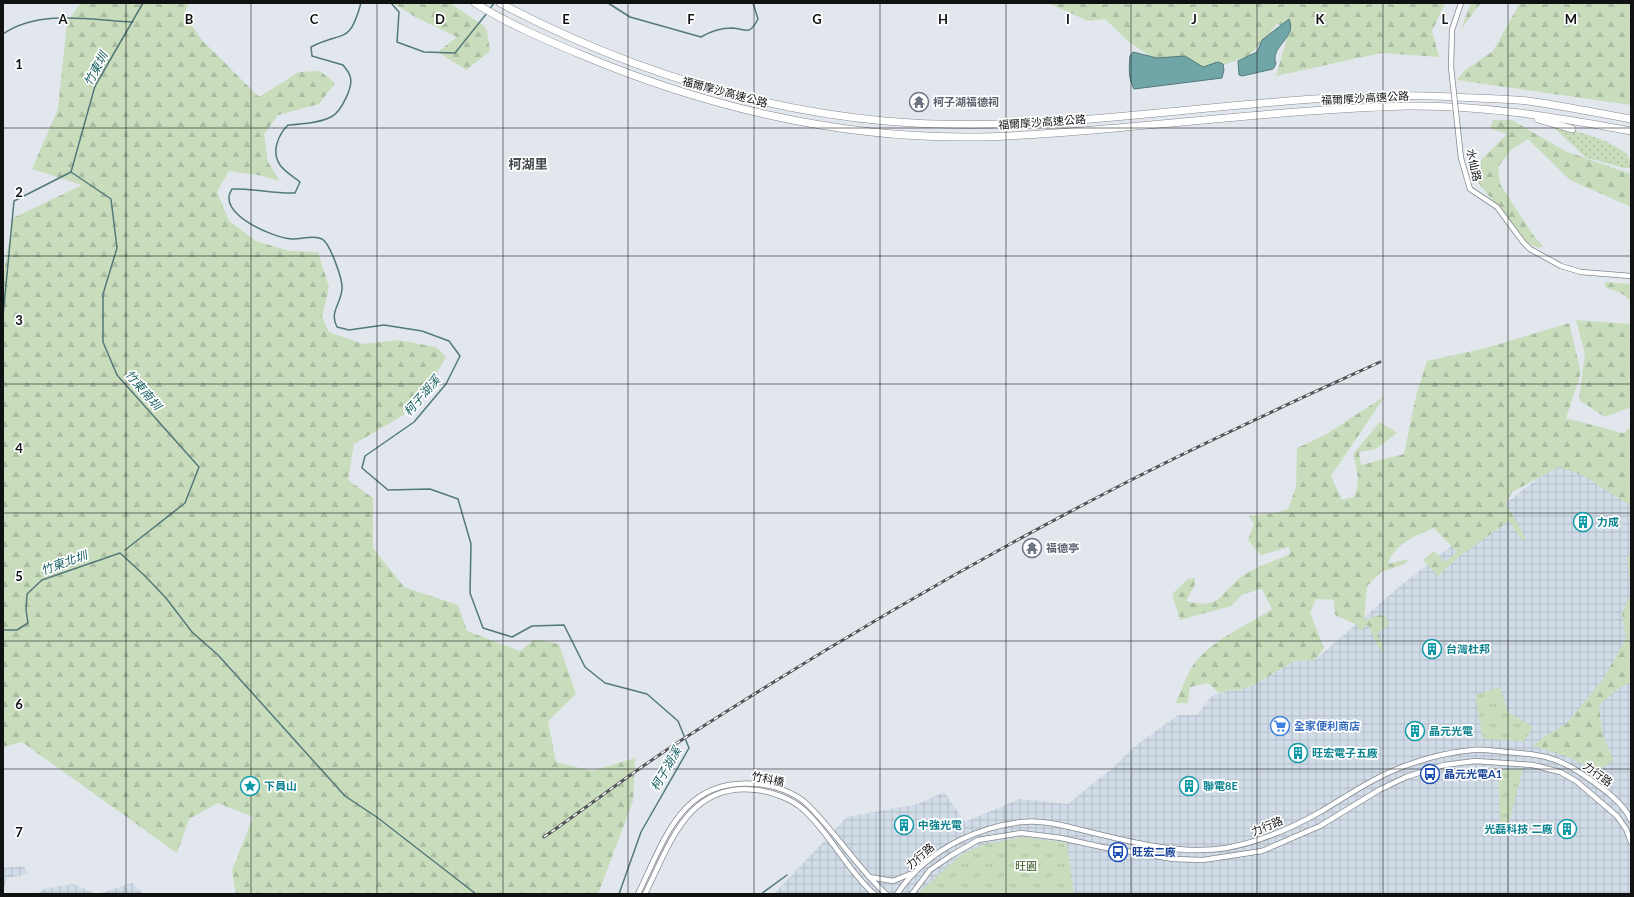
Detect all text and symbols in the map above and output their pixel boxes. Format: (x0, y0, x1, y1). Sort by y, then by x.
text: A (57, 11, 68, 27)
text: B (185, 11, 194, 27)
text: C (310, 11, 319, 27)
text: D (435, 11, 445, 27)
text: E (562, 11, 570, 27)
text: F (687, 11, 695, 27)
text: G (812, 11, 822, 27)
text: H (938, 11, 948, 27)
text: I (1066, 11, 1070, 27)
text: J (1191, 11, 1197, 27)
text: K (1316, 11, 1326, 27)
text: L (1442, 11, 1449, 27)
text: M (1565, 11, 1577, 27)
water label: 竹東圳 (80, 48, 112, 88)
text: 1 (15, 56, 23, 72)
street label: 福爾摩沙高速公路 (681, 74, 769, 109)
street label: 福爾摩沙高速公路 (1321, 89, 1409, 106)
temple icon: 柯子湖福德祠 (908, 91, 930, 113)
place label: 柯子湖福德祠 (933, 95, 999, 108)
street label: 福爾摩沙高速公路 (998, 112, 1086, 131)
street label: 水仙路 (1464, 147, 1485, 182)
district label: 柯湖里 (508, 156, 548, 172)
text: 2 (15, 184, 23, 200)
text: 3 (15, 312, 23, 328)
water label: 竹東南圳 (122, 367, 166, 414)
water label: 柯子湖溪 (400, 371, 444, 419)
text: 4 (15, 440, 23, 456)
building icon: 力成 (1572, 511, 1594, 533)
place label: 力成 (1597, 515, 1619, 528)
temple icon: 福德亭 (1021, 537, 1043, 559)
place label: 福德亭 (1046, 541, 1079, 554)
water label: 竹東北圳 (39, 547, 91, 578)
text: 5 (15, 568, 23, 584)
building icon: 台灣杜邦 (1421, 638, 1443, 660)
place label: 台灣杜邦 (1446, 642, 1490, 655)
text: 6 (15, 696, 23, 712)
supermarket icon: 全家便利商店 (1269, 715, 1291, 737)
place label: 全家便利商店 (1294, 719, 1360, 732)
building icon: 晶元光電 (1404, 720, 1426, 742)
place label: 晶元光電 (1429, 724, 1473, 737)
water label: 柯子湖溪 (647, 742, 685, 793)
building icon: 旺宏電子五廠 (1287, 742, 1309, 764)
place label: 旺宏電子五廠 (1312, 746, 1378, 759)
street label: 力行路 (1581, 759, 1615, 789)
bus stop icon: 晶元光電A1 (1419, 763, 1441, 785)
place label: 晶元光電A1 (1444, 767, 1502, 780)
street label: 竹科橋 (751, 769, 786, 788)
place icon: 下員山 (239, 775, 261, 797)
building icon: 聯電8E (1178, 775, 1200, 797)
place label: 下員山 (264, 779, 297, 792)
place label: 聯電8E (1203, 779, 1238, 792)
street label: 力行路 (1249, 813, 1285, 838)
building icon: 中強光電 (893, 814, 915, 836)
place label: 中強光電 (918, 818, 962, 831)
building icon: 光磊科技 二廠 (1556, 818, 1578, 840)
place label: 光磊科技 二廠 (1484, 822, 1553, 835)
text: 7 (15, 824, 23, 840)
street label: 力行路 (903, 840, 936, 871)
bus stop icon: 旺宏二廠 (1107, 841, 1129, 863)
place label: 旺宏二廠 (1132, 845, 1176, 858)
park label: 旺園 (1015, 859, 1037, 872)

